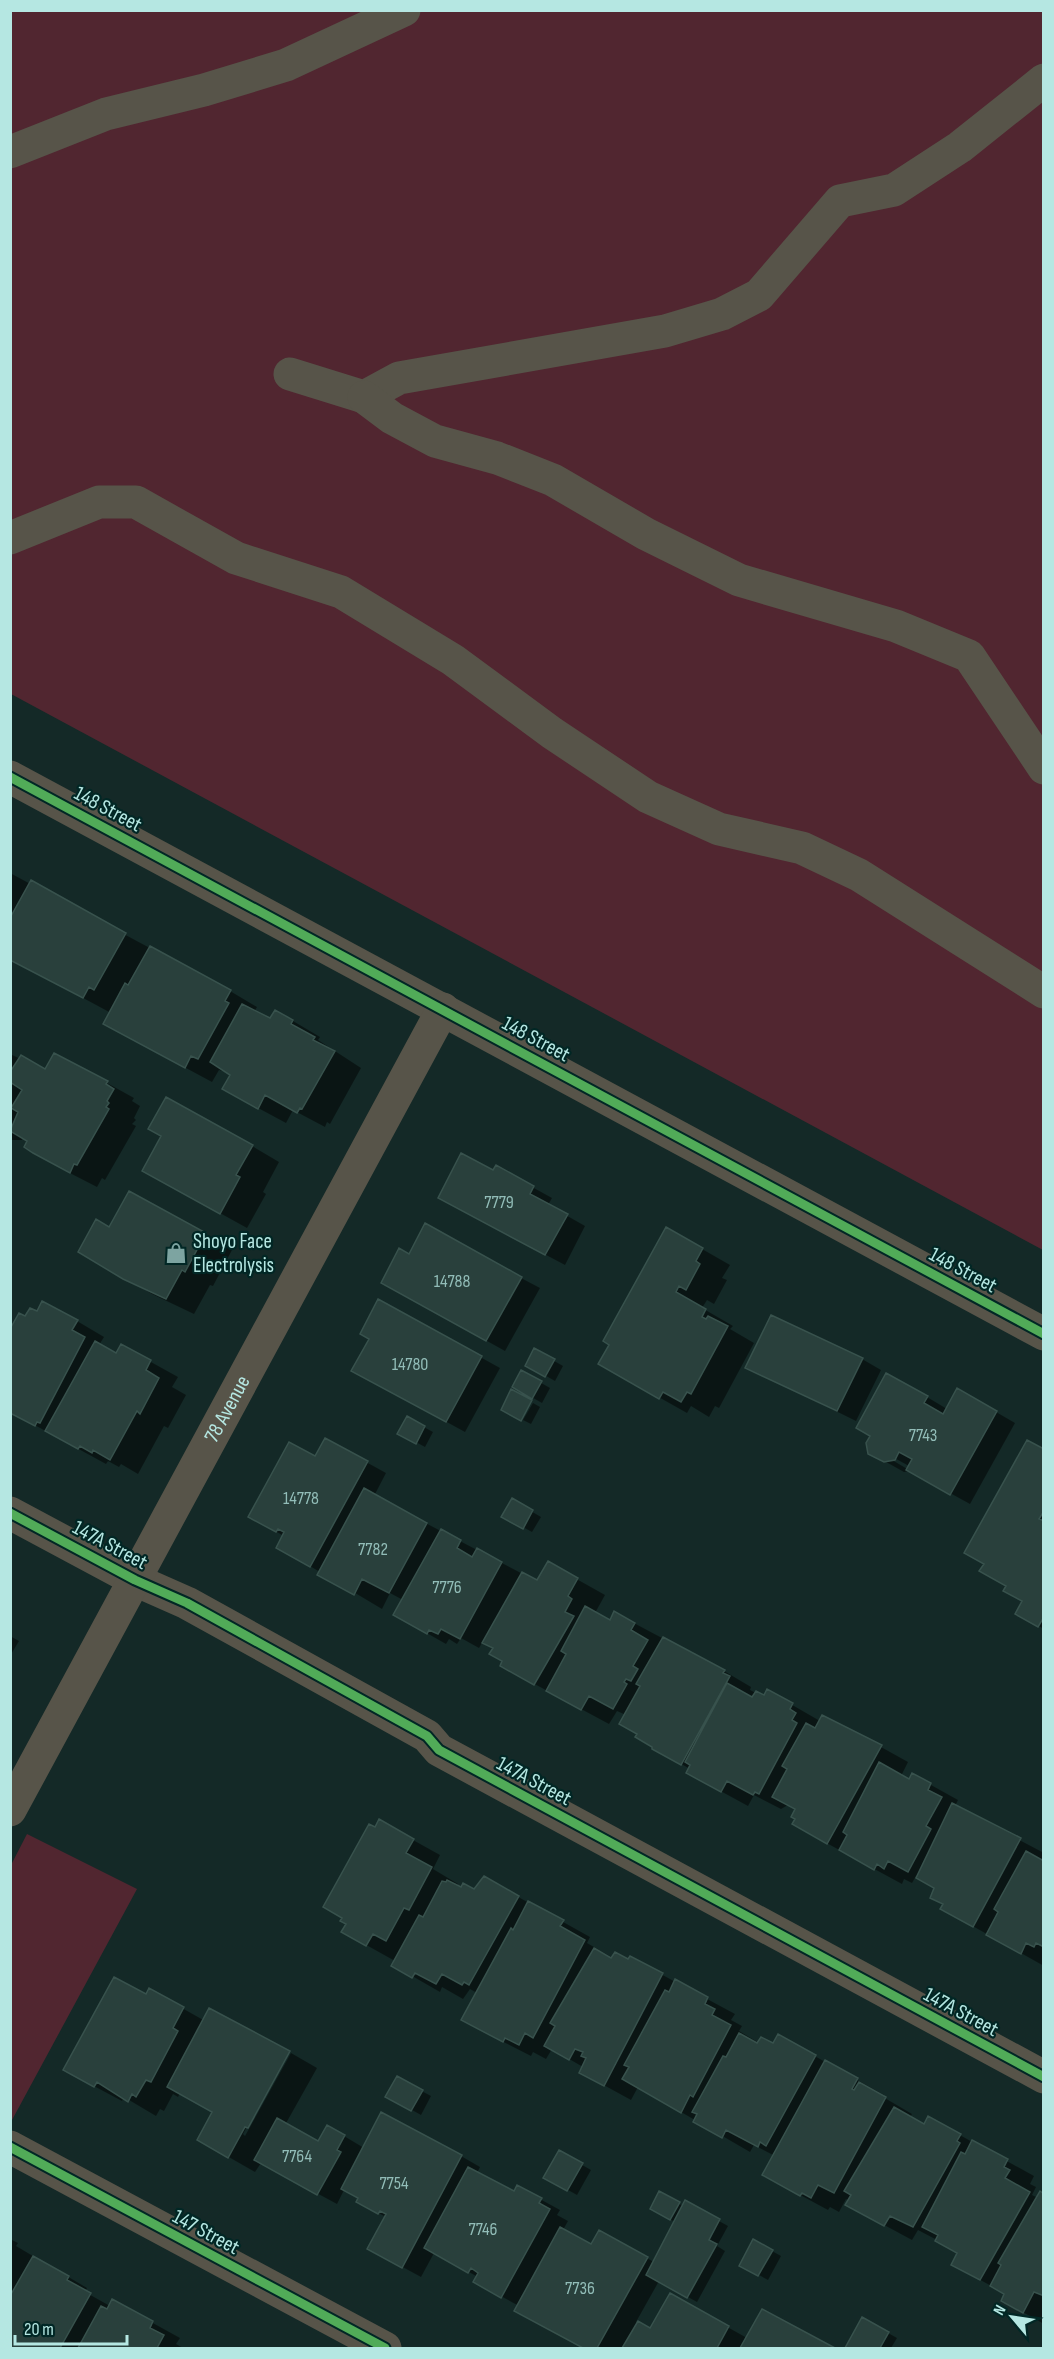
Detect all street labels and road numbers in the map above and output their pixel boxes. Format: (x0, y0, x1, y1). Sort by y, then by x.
street label: 148 Street (70, 781, 146, 837)
street label: 148 Street (498, 1011, 574, 1067)
street label: 148 Street (925, 1242, 1001, 1298)
street label: 78 Avenue (199, 1371, 255, 1447)
street label: 147A Street (69, 1515, 151, 1575)
street label: 147A Street (493, 1751, 575, 1811)
street label: 147A Street (920, 1982, 1002, 2042)
street label: 147 Street (168, 2204, 244, 2260)

